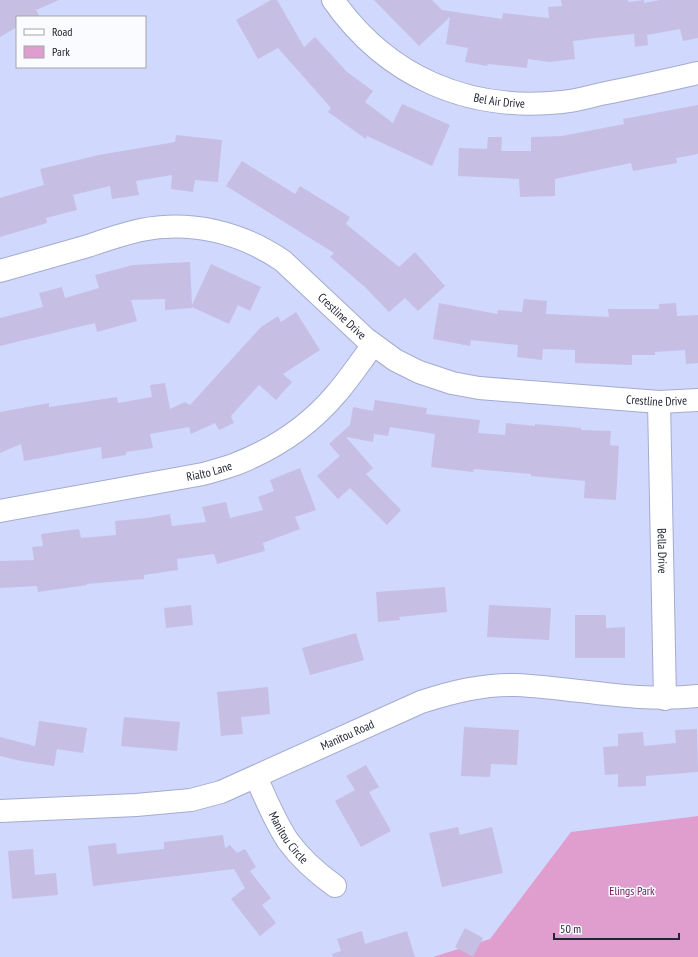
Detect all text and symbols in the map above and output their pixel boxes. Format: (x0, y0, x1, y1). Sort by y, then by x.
legend (16, 16, 146, 68)
text: Road (52, 24, 72, 39)
text: Park (52, 44, 70, 59)
street label: Bel Air Drive (472, 90, 525, 111)
street label: Crestline Drive (315, 290, 370, 342)
street label: Crestline Drive (626, 391, 687, 409)
street label: Rialto Lane (185, 458, 234, 484)
street label: Bella Drive (655, 528, 670, 574)
street label: Manitou Road (318, 716, 376, 753)
street label: Manitou Circle (266, 809, 312, 867)
park label: Elings Park (609, 883, 655, 898)
scale bar (554, 915, 679, 941)
text: 50 m (560, 921, 581, 936)

